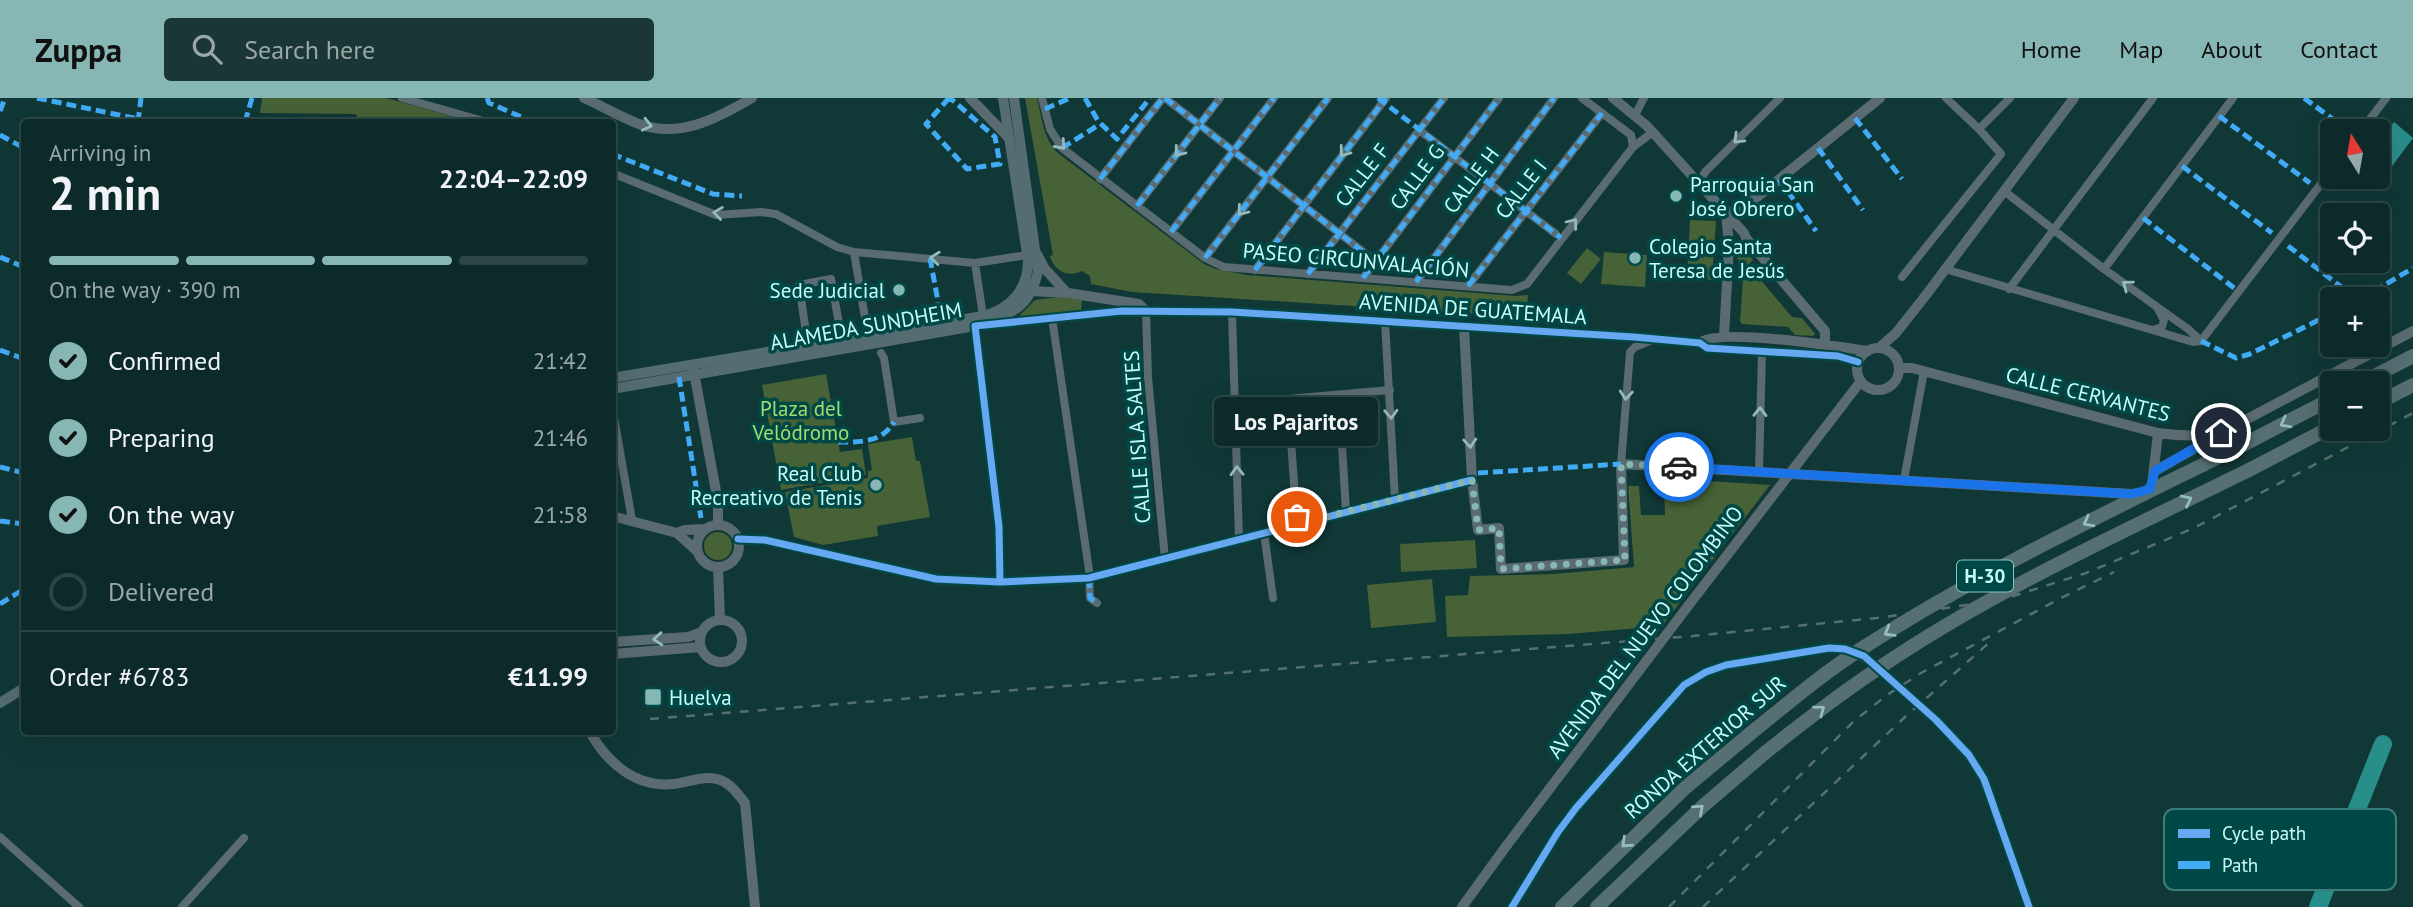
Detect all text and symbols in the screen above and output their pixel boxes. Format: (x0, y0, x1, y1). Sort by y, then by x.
search box (164, 18, 654, 81)
text: Zuppa (35, 28, 122, 71)
icon: search (188, 30, 226, 68)
text: Search here (244, 33, 375, 66)
text: Home (2021, 34, 2081, 65)
text: Map (2119, 34, 2163, 65)
text: About (2201, 34, 2262, 65)
text: Contact (2300, 34, 2378, 65)
one-way arrow (641, 116, 653, 131)
north arrow (2320, 119, 2390, 189)
map controls (2320, 119, 2390, 441)
one-way arrow (1733, 131, 1746, 144)
one-way arrow (1053, 137, 1065, 150)
text: Arriving in (49, 138, 151, 167)
street label: CALLE F (1329, 138, 1395, 212)
street label: CALLE G (1384, 139, 1450, 215)
street label: CALLE H (1437, 141, 1505, 219)
one-way arrow (1174, 144, 1187, 157)
one-way arrow (1340, 145, 1353, 157)
street label: CALLE I (1489, 154, 1553, 224)
text: 22:04–22:09 (439, 162, 588, 195)
text: 2 min (49, 163, 161, 223)
place label: Parroquia San José Obrero (1689, 171, 1814, 222)
marker: Parroquia San José Obrero (1668, 188, 1684, 204)
one-way arrow (1238, 203, 1250, 215)
button: locate (2320, 203, 2390, 273)
one-way arrow (712, 205, 724, 220)
one-way arrow (1564, 218, 1577, 231)
place label: Colegio Santa Teresa de Jesús (1649, 233, 1785, 284)
street label: PASEO CIRCUNVALACIÓN (1242, 237, 1470, 283)
marker: Colegio Santa Teresa de Jesús (1627, 250, 1643, 266)
one-way arrow (929, 251, 941, 266)
text: On the way · 390 m (49, 275, 241, 304)
place label: Sede Judicial (770, 277, 885, 304)
one-way arrow (2122, 281, 2135, 293)
marker: Sede Judicial (891, 282, 907, 298)
button: + (2320, 287, 2390, 357)
street label: AVENIDA DE GUATEMALA (1358, 288, 1588, 330)
street label: ALAMEDA SUNDHEIM (768, 296, 964, 356)
icon: check (49, 342, 87, 380)
text: Confirmed (108, 344, 221, 377)
text: 21:42 (533, 346, 588, 375)
street label: CALLE ISLA SALTES (1117, 350, 1157, 524)
street label: CALLE CERVANTES (2003, 361, 2173, 427)
button: − (2320, 371, 2390, 441)
one-way arrow (1619, 390, 1634, 401)
park label: Plaza del Velódromo (752, 395, 849, 446)
callout: Los Pajaritos (1215, 398, 1379, 447)
pin (2191, 403, 2251, 463)
one-way arrow (1753, 406, 1768, 417)
text: Los Pajaritos (1234, 407, 1358, 436)
one-way arrow (1384, 409, 1399, 420)
icon: home (2202, 414, 2240, 452)
one-way arrow (2280, 415, 2292, 428)
icon: check (49, 419, 87, 457)
text: Preparing (108, 421, 215, 454)
text: 21:46 (533, 423, 588, 452)
courier (1644, 432, 1714, 502)
one-way arrow (1462, 438, 1477, 449)
icon: car (1660, 448, 1698, 486)
place label: Real Club Recreativo de Tenis (690, 460, 862, 511)
one-way arrow (1229, 465, 1245, 476)
marker: Real Club Recreativo de Tenis (868, 477, 884, 493)
pin (1267, 487, 1327, 547)
one-way arrow (2180, 495, 2192, 509)
icon: check (49, 496, 87, 534)
text: On the way (108, 498, 234, 531)
icon: bag (1278, 498, 1316, 536)
text: 21:58 (533, 500, 588, 529)
street label: AVENIDA DEL NUEVO COLOMBINO (1541, 500, 1749, 764)
one-way arrow (2083, 514, 2095, 527)
road number: H-30 (1957, 561, 2013, 592)
text: Delivered (108, 575, 214, 608)
one-way arrow (1883, 623, 1896, 636)
one-way arrow (652, 631, 663, 646)
text: Order #6783 (49, 660, 189, 693)
text: €11.99 (508, 660, 588, 693)
street label: RONDA EXTERIOR SUR (1619, 670, 1791, 824)
place label: Huelva (669, 684, 732, 711)
marker: Huelva (643, 687, 663, 707)
one-way arrow (1812, 705, 1824, 718)
one-way arrow (1691, 805, 1704, 817)
legend (2164, 809, 2396, 890)
text: Cycle path (2222, 821, 2306, 845)
one-way arrow (1621, 835, 1634, 848)
text: Path (2222, 853, 2258, 877)

